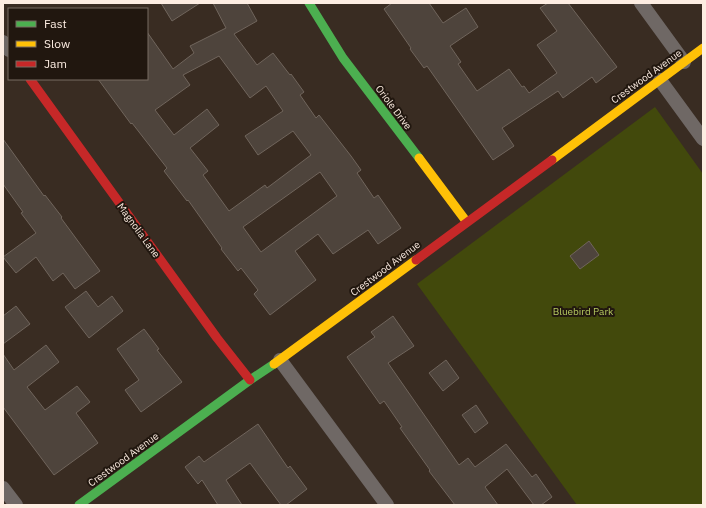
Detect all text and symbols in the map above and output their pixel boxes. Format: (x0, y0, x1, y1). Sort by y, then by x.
legend (8, 8, 148, 80)
text: Fast (44, 16, 67, 31)
text: Slow (44, 36, 70, 51)
street label: Crestwood Avenue (608, 46, 685, 106)
text: Jam (44, 56, 67, 71)
street label: Oriole Drive (373, 82, 415, 133)
street label: Magnolia Lane (114, 200, 163, 261)
street label: Crestwood Avenue (348, 238, 423, 299)
park label: Bluebird Park (553, 305, 614, 318)
street label: Crestwood Avenue (85, 429, 162, 489)

